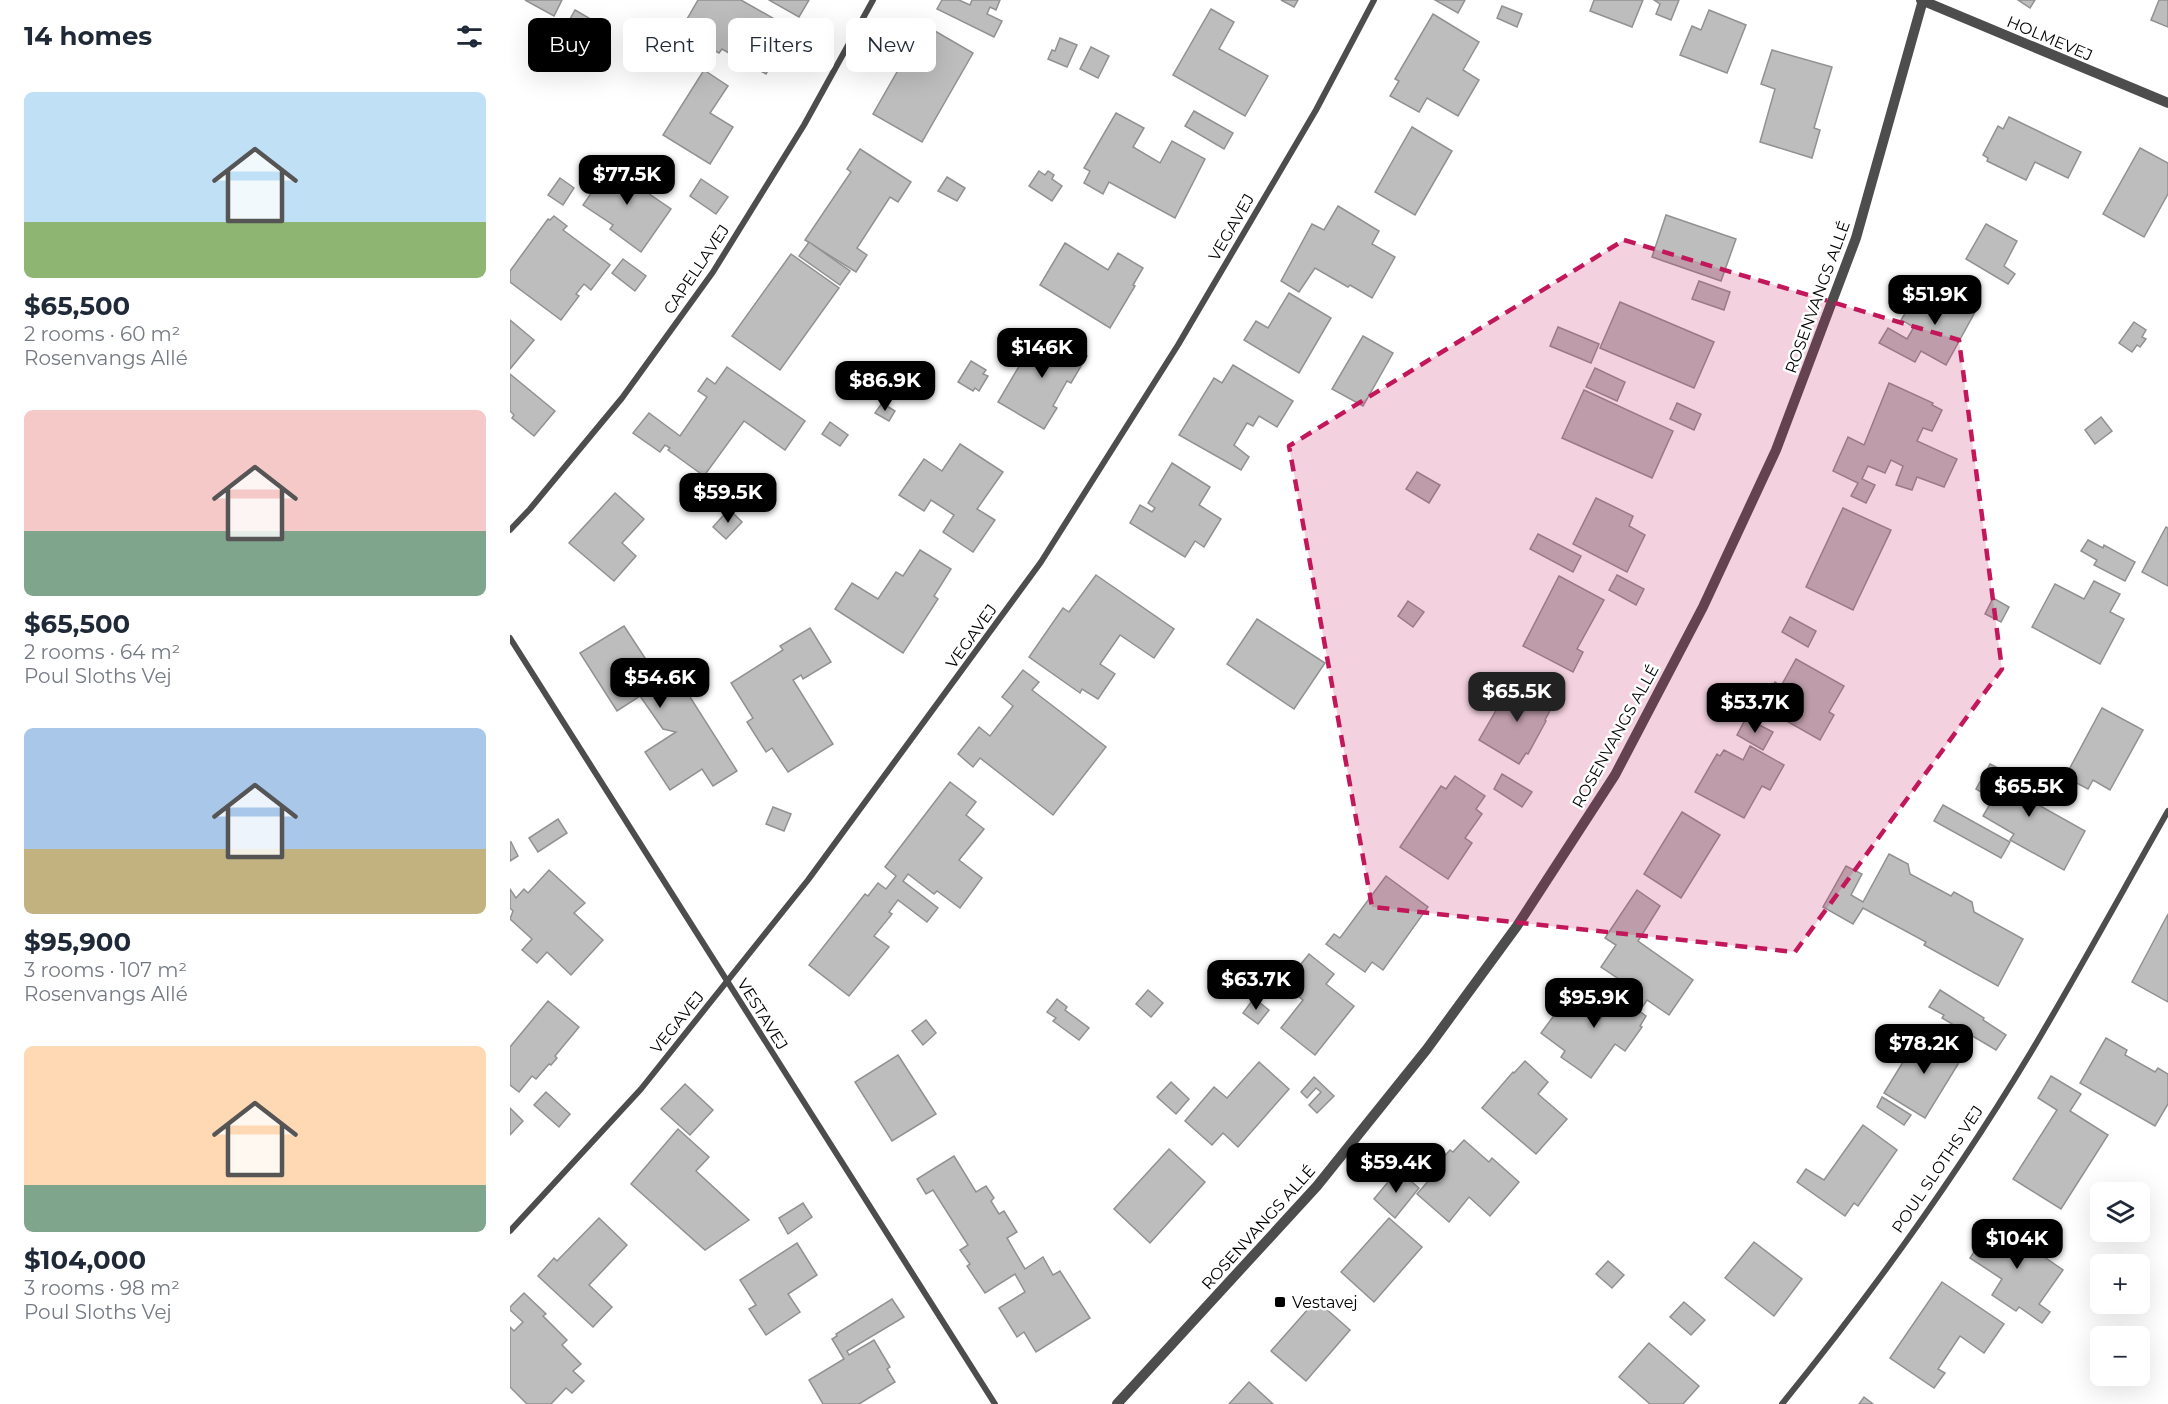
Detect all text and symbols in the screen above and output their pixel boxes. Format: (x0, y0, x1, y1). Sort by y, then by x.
street label: HOLMEVEJ (2004, 12, 2096, 65)
chip: Buy (528, 18, 611, 72)
chip: Rent (623, 18, 716, 72)
chip: Filters (728, 18, 834, 72)
chip: New (846, 18, 936, 72)
text: 14 homes (24, 20, 152, 52)
icon: filters (453, 20, 486, 53)
icon: home (201, 131, 309, 239)
pin: $77.5K (578, 155, 676, 206)
text: $77.5K (593, 162, 661, 186)
street label: VEGAVEJ (1205, 190, 1258, 264)
street label: ROSENVANGS ALLÉ (1781, 218, 1854, 376)
street label: CAPELLAVEJ (659, 221, 733, 318)
pin: $51.9K (1886, 275, 1984, 326)
text: $51.9K (1902, 282, 1968, 306)
text: $65,500 (24, 290, 130, 322)
text: 2 rooms · 60 m² (24, 322, 180, 346)
pin: $146K (1000, 328, 1084, 379)
text: $146K (1011, 335, 1073, 359)
text: Rosenvangs Allé (24, 346, 188, 370)
pin: $86.9K (836, 361, 934, 412)
text: $86.9K (849, 368, 921, 392)
icon: home (201, 449, 309, 557)
pin: $59.5K (679, 473, 777, 524)
text: $59.5K (693, 480, 763, 504)
street label: VEGAVEJ (942, 601, 1001, 672)
text: $65,500 (24, 608, 130, 640)
text: 2 rooms · 64 m² (24, 640, 180, 664)
pin: $54.6K (611, 658, 709, 709)
street label: ROSENVANGS ALLÉ (1568, 661, 1663, 811)
text: Poul Sloths Vej (24, 664, 172, 688)
text: $54.6K (624, 665, 696, 689)
pin: $65.5K (1468, 672, 1566, 723)
text: $65.5K (1482, 679, 1552, 703)
pin: $53.7K (1706, 683, 1804, 734)
text: $53.7K (1721, 690, 1789, 714)
icon: home (201, 767, 309, 875)
pin: $65.5K (1980, 767, 2078, 818)
text: $65.5K (1994, 774, 2064, 798)
text: $95,900 (24, 926, 131, 958)
text: 3 rooms · 107 m² (24, 958, 187, 982)
pin: $63.7K (1207, 960, 1305, 1011)
text: $63.7K (1221, 967, 1291, 991)
street label: VESTAVEJ (733, 975, 792, 1053)
pin: $95.9K (1545, 978, 1643, 1029)
text: Rosenvangs Allé (24, 982, 188, 1006)
text: $95.9K (1559, 985, 1629, 1009)
street label: VEGAVEJ (647, 987, 708, 1057)
pin: $78.2K (1875, 1024, 1973, 1075)
text: $78.2K (1889, 1031, 1959, 1055)
icon: home (201, 1085, 309, 1193)
street label: POUL SLOTHS VEJ (1888, 1102, 1987, 1237)
pin: $59.4K (1347, 1143, 1445, 1194)
text: $59.4K (1361, 1150, 1431, 1174)
street label: ROSENVANGS ALLÉ (1198, 1161, 1319, 1293)
map controls (2090, 1182, 2150, 1386)
button: layers (2090, 1182, 2150, 1242)
pin: $104K (1975, 1219, 2059, 1270)
text: $104K (1986, 1226, 2048, 1250)
text: $104,000 (24, 1244, 146, 1276)
button: + (2090, 1254, 2150, 1314)
text: 3 rooms · 98 m² (24, 1276, 180, 1300)
place label: Vestavej (1292, 1293, 1358, 1312)
marker: Vestavej (1273, 1295, 1287, 1309)
text: Poul Sloths Vej (24, 1300, 172, 1324)
button: − (2090, 1326, 2150, 1386)

